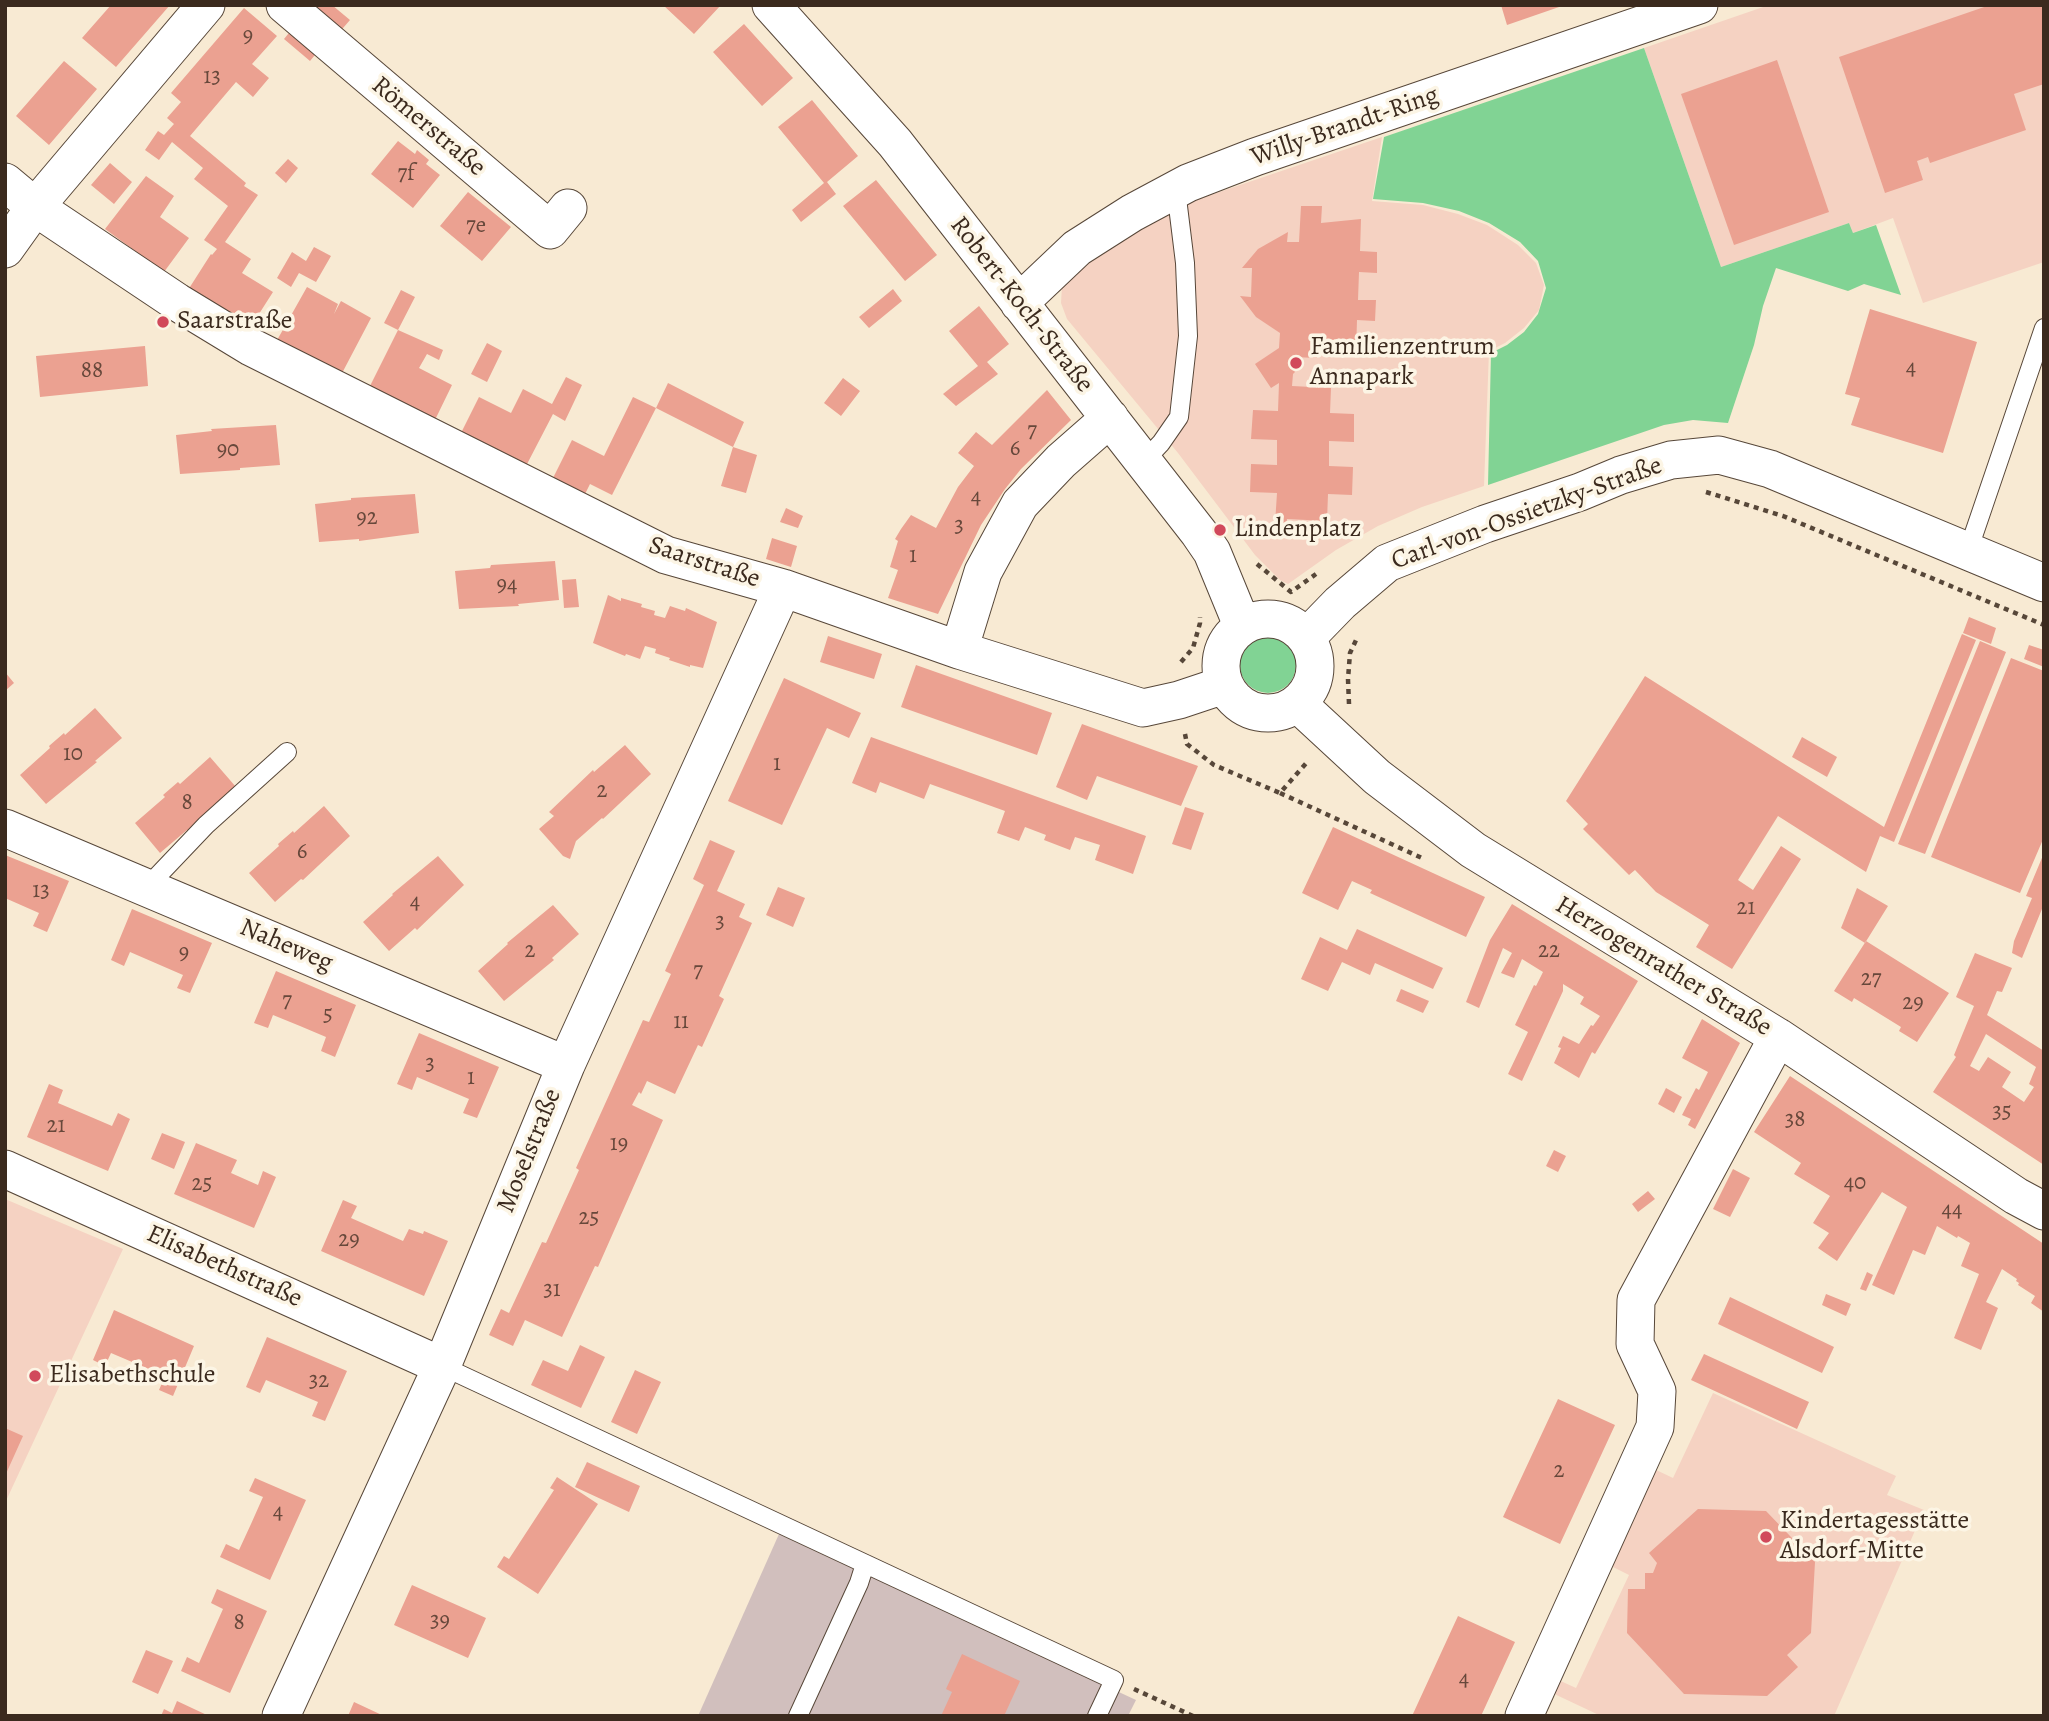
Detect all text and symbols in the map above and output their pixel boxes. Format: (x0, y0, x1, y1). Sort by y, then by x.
house number: 9 (243, 22, 253, 50)
house number: 13 (203, 63, 221, 91)
street label: Römerstraße (365, 70, 491, 184)
street label: Willy-Brandt-Ring (1247, 80, 1443, 174)
house number: 7f (397, 160, 415, 188)
street label: Robert-Koch-Straße (943, 211, 1099, 399)
house number: 7e (466, 212, 486, 240)
place label: Saarstraße (177, 306, 292, 338)
marker: Saarstraße (155, 314, 171, 330)
place label: Familienzentrum Annapark (1310, 332, 1495, 394)
house number: 4 (1906, 354, 1916, 382)
marker: Familienzentrum Annapark (1288, 355, 1304, 371)
house number: 88 (81, 357, 103, 385)
house number: 7 (1027, 417, 1037, 445)
house number: 6 (1010, 435, 1020, 463)
house number: 90 (217, 436, 239, 464)
street label: Carl-von-Ossietzky-Straße (1388, 451, 1666, 577)
house number: 4 (971, 483, 981, 511)
house number: 92 (356, 504, 378, 532)
house number: 3 (954, 512, 964, 540)
place label: Lindenplatz (1234, 514, 1361, 546)
marker: Lindenplatz (1212, 522, 1228, 538)
street label: Saarstraße (644, 530, 764, 596)
house number: 1 (909, 542, 917, 570)
house number: 94 (497, 571, 517, 599)
house number: 10 (63, 740, 83, 768)
house number: 1 (773, 750, 781, 778)
house number: 2 (597, 777, 607, 805)
house number: 8 (181, 789, 193, 817)
house number: 6 (297, 838, 307, 866)
house number: 13 (32, 877, 50, 905)
house number: 4 (410, 888, 420, 916)
street label: Herzogenrather Straße (1549, 890, 1777, 1044)
house number: 21 (1737, 894, 1755, 922)
house number: 3 (715, 908, 725, 936)
street label: Naheweg (235, 912, 337, 980)
house number: 2 (525, 937, 535, 965)
house number: 22 (1538, 937, 1560, 965)
house number: 9 (179, 939, 189, 967)
house number: 7 (693, 957, 703, 985)
house number: 27 (1861, 965, 1881, 993)
house number: 7 (282, 987, 292, 1015)
house number: 29 (1902, 989, 1924, 1017)
house number: 5 (323, 1001, 333, 1029)
house number: 11 (673, 1008, 689, 1036)
house number: 3 (425, 1050, 435, 1078)
house number: 1 (467, 1064, 475, 1092)
street label: Moselstraße (491, 1085, 569, 1217)
house number: 35 (1992, 1098, 2012, 1126)
house number: 38 (1785, 1106, 1805, 1134)
house number: 21 (47, 1112, 65, 1140)
house number: 19 (610, 1130, 628, 1158)
house number: 40 (1844, 1169, 1866, 1197)
house number: 25 (192, 1170, 212, 1198)
house number: 44 (1942, 1196, 1962, 1224)
house number: 25 (579, 1204, 599, 1232)
street label: Elisabethstraße (141, 1219, 307, 1315)
house number: 29 (338, 1226, 360, 1254)
house number: 31 (543, 1276, 561, 1304)
place label: Elisabethschule (49, 1360, 215, 1392)
house number: 32 (309, 1367, 329, 1395)
marker: Elisabethschule (27, 1368, 43, 1384)
house number: 2 (1554, 1457, 1564, 1485)
house number: 4 (273, 1498, 283, 1526)
place label: Kindertagesstätte Alsdorf-Mitte (1780, 1506, 1969, 1568)
marker: Kindertagesstätte Alsdorf-Mitte (1758, 1529, 1774, 1545)
house number: 39 (430, 1607, 450, 1635)
house number: 8 (233, 1609, 245, 1637)
house number: 4 (1459, 1665, 1469, 1693)

